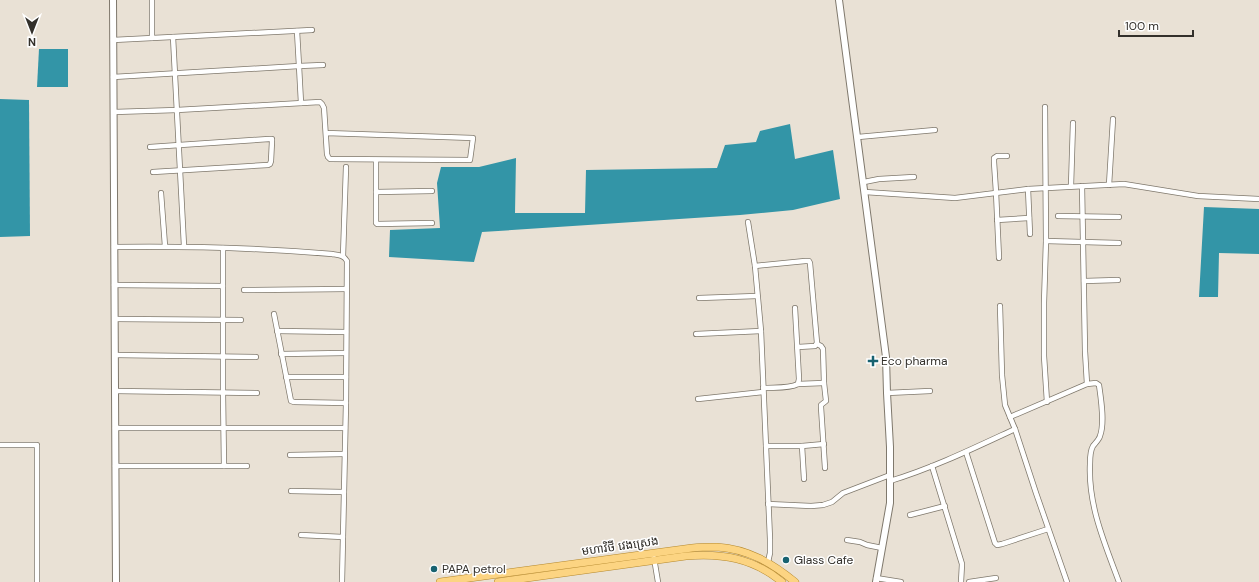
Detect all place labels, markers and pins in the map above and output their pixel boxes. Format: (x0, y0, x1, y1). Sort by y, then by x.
place label: Eco pharma (881, 353, 948, 369)
marker: Eco pharma (868, 356, 878, 366)
place label: Glass Cafe (794, 552, 854, 568)
marker: Glass Cafe (781, 555, 791, 565)
place label: PAPA petrol (442, 561, 506, 577)
marker: PAPA petrol (429, 564, 439, 574)

